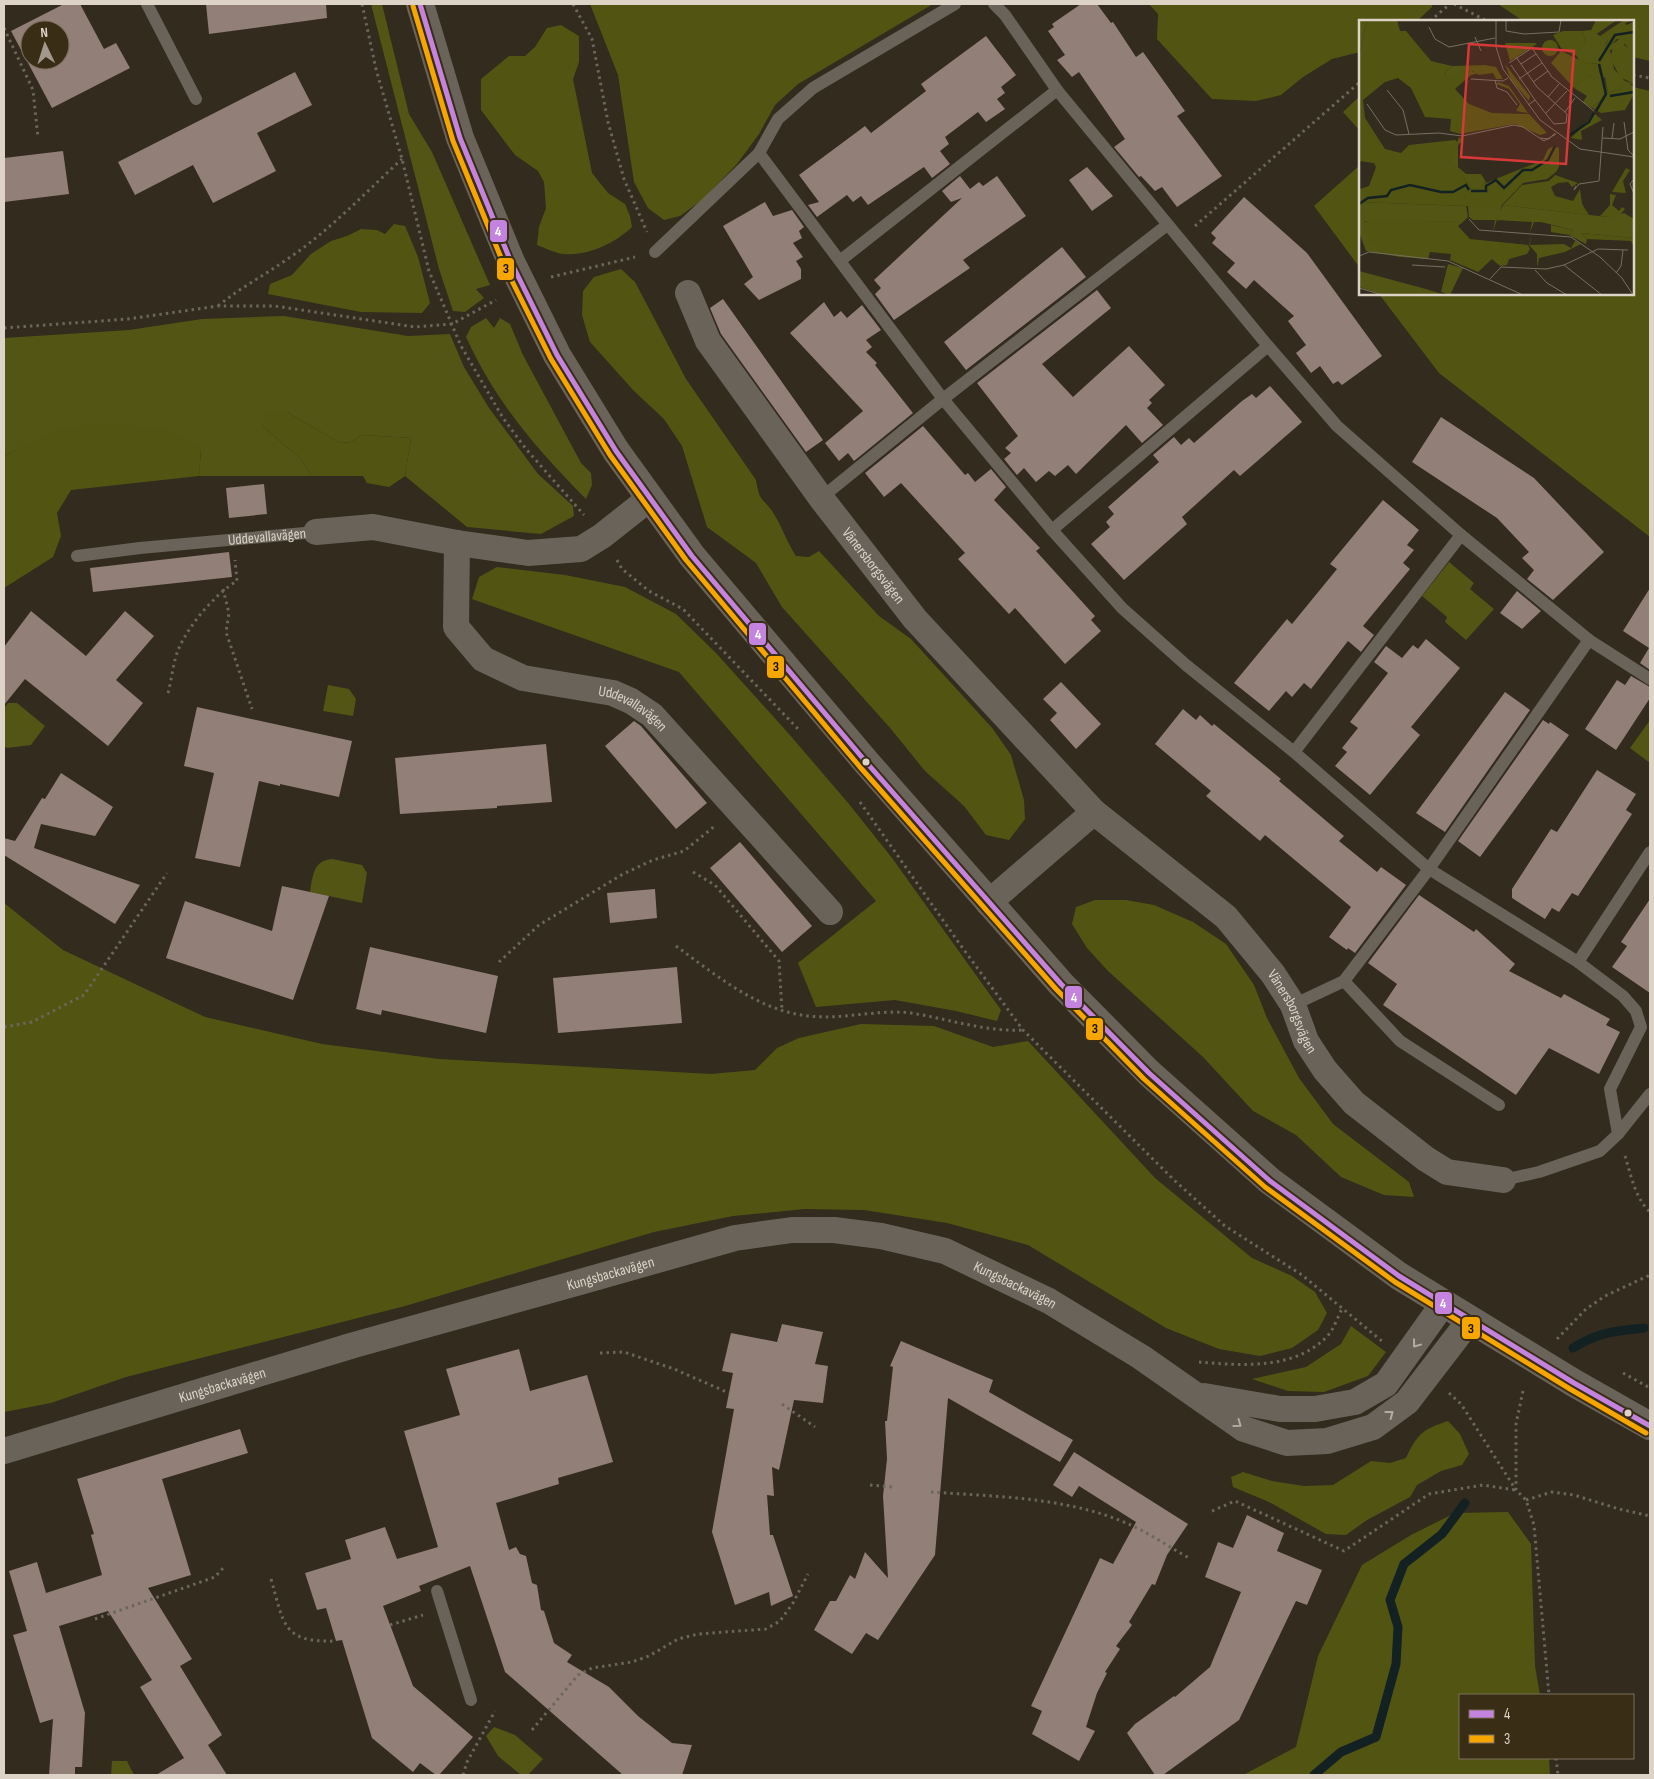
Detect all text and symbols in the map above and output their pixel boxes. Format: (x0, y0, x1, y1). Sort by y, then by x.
north arrow (20, 20, 70, 70)
inset map (1359, 20, 1634, 295)
text: N (40, 24, 48, 41)
line badge: 4 (489, 219, 508, 243)
text: 4 (495, 223, 502, 240)
line badge: 3 (496, 257, 515, 281)
text: 3 (503, 260, 509, 277)
street label: Uddevallavägen (227, 523, 307, 549)
street label: Vänersborgsvägen (838, 524, 909, 608)
line badge: 4 (748, 622, 767, 646)
text: 4 (755, 626, 762, 643)
line badge: 3 (766, 655, 785, 679)
text: 3 (773, 658, 779, 675)
street label: Uddevallavägen (597, 681, 672, 735)
unlabelled marker (861, 757, 871, 767)
street label: Vänersborgsvägen (1264, 965, 1321, 1057)
line badge: 4 (1064, 985, 1083, 1009)
text: 4 (1071, 989, 1078, 1006)
line badge: 3 (1085, 1017, 1104, 1041)
text: 3 (1092, 1020, 1098, 1037)
street label: Kungsbackavägen (565, 1252, 656, 1295)
street label: Kungsbackavägen (971, 1257, 1060, 1313)
line badge: 4 (1434, 1291, 1453, 1315)
text: 4 (1440, 1295, 1447, 1312)
line badge: 3 (1461, 1316, 1481, 1340)
text: 3 (1468, 1320, 1474, 1337)
one-way arrow (1413, 1338, 1421, 1347)
street label: Kungsbackavägen (176, 1363, 268, 1407)
unlabelled marker (1623, 1408, 1633, 1418)
one-way arrow (1384, 1412, 1393, 1420)
one-way arrow (1232, 1418, 1242, 1427)
legend (1459, 1694, 1634, 1759)
text: 4 (1504, 1705, 1510, 1724)
text: 3 (1504, 1730, 1510, 1749)

